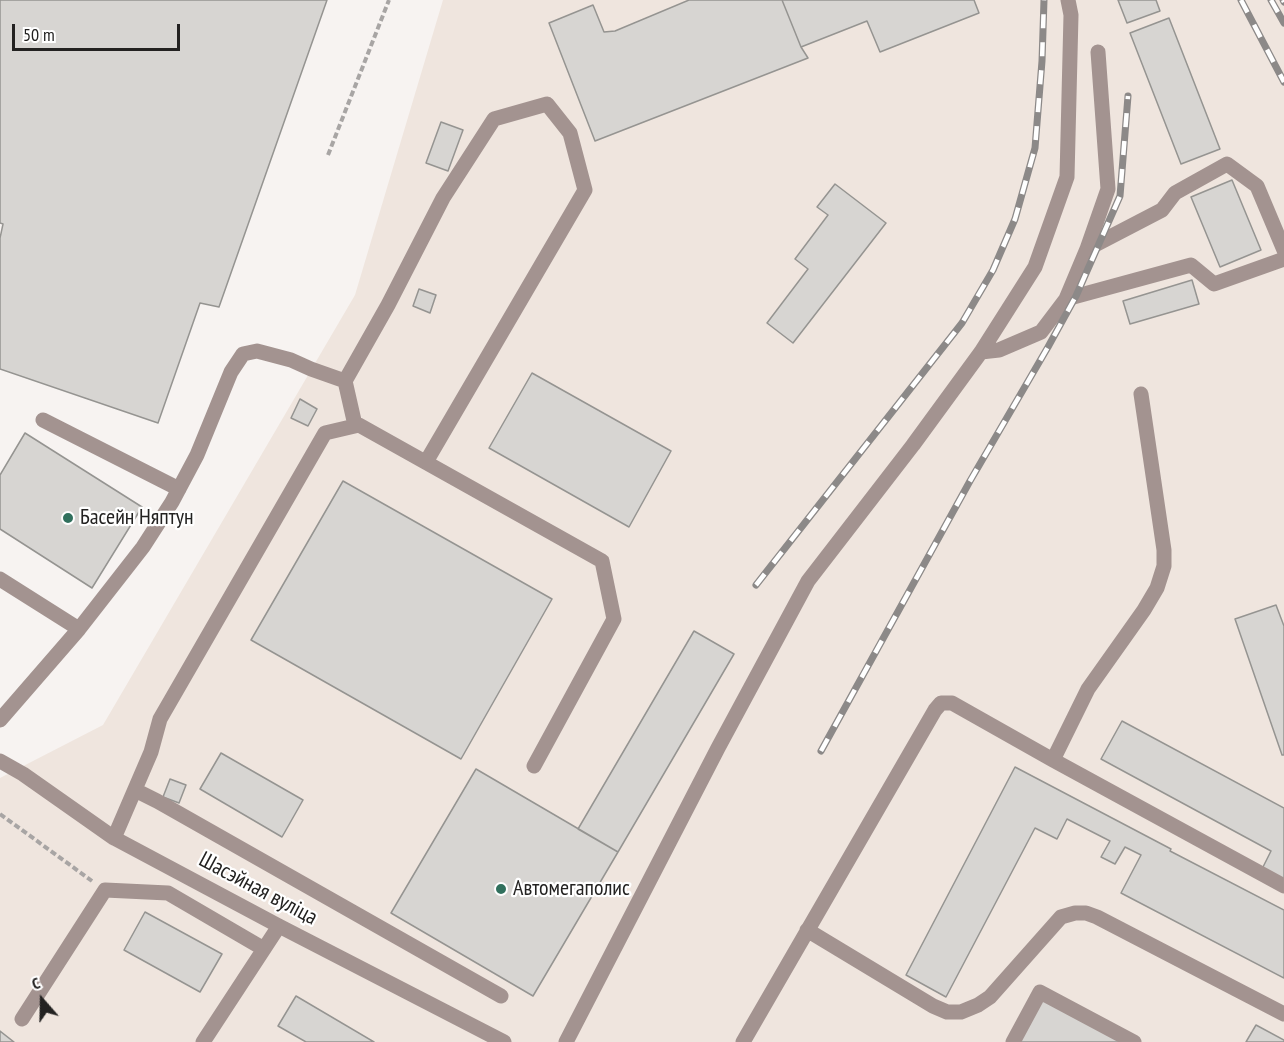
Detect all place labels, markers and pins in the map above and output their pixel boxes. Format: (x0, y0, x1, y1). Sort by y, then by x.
place label: Басейн Няптун (80, 505, 194, 531)
marker: Басейн Няптун (61, 511, 75, 525)
place label: Автомегаполис (513, 876, 630, 902)
marker: Автомегаполис (494, 882, 508, 896)

